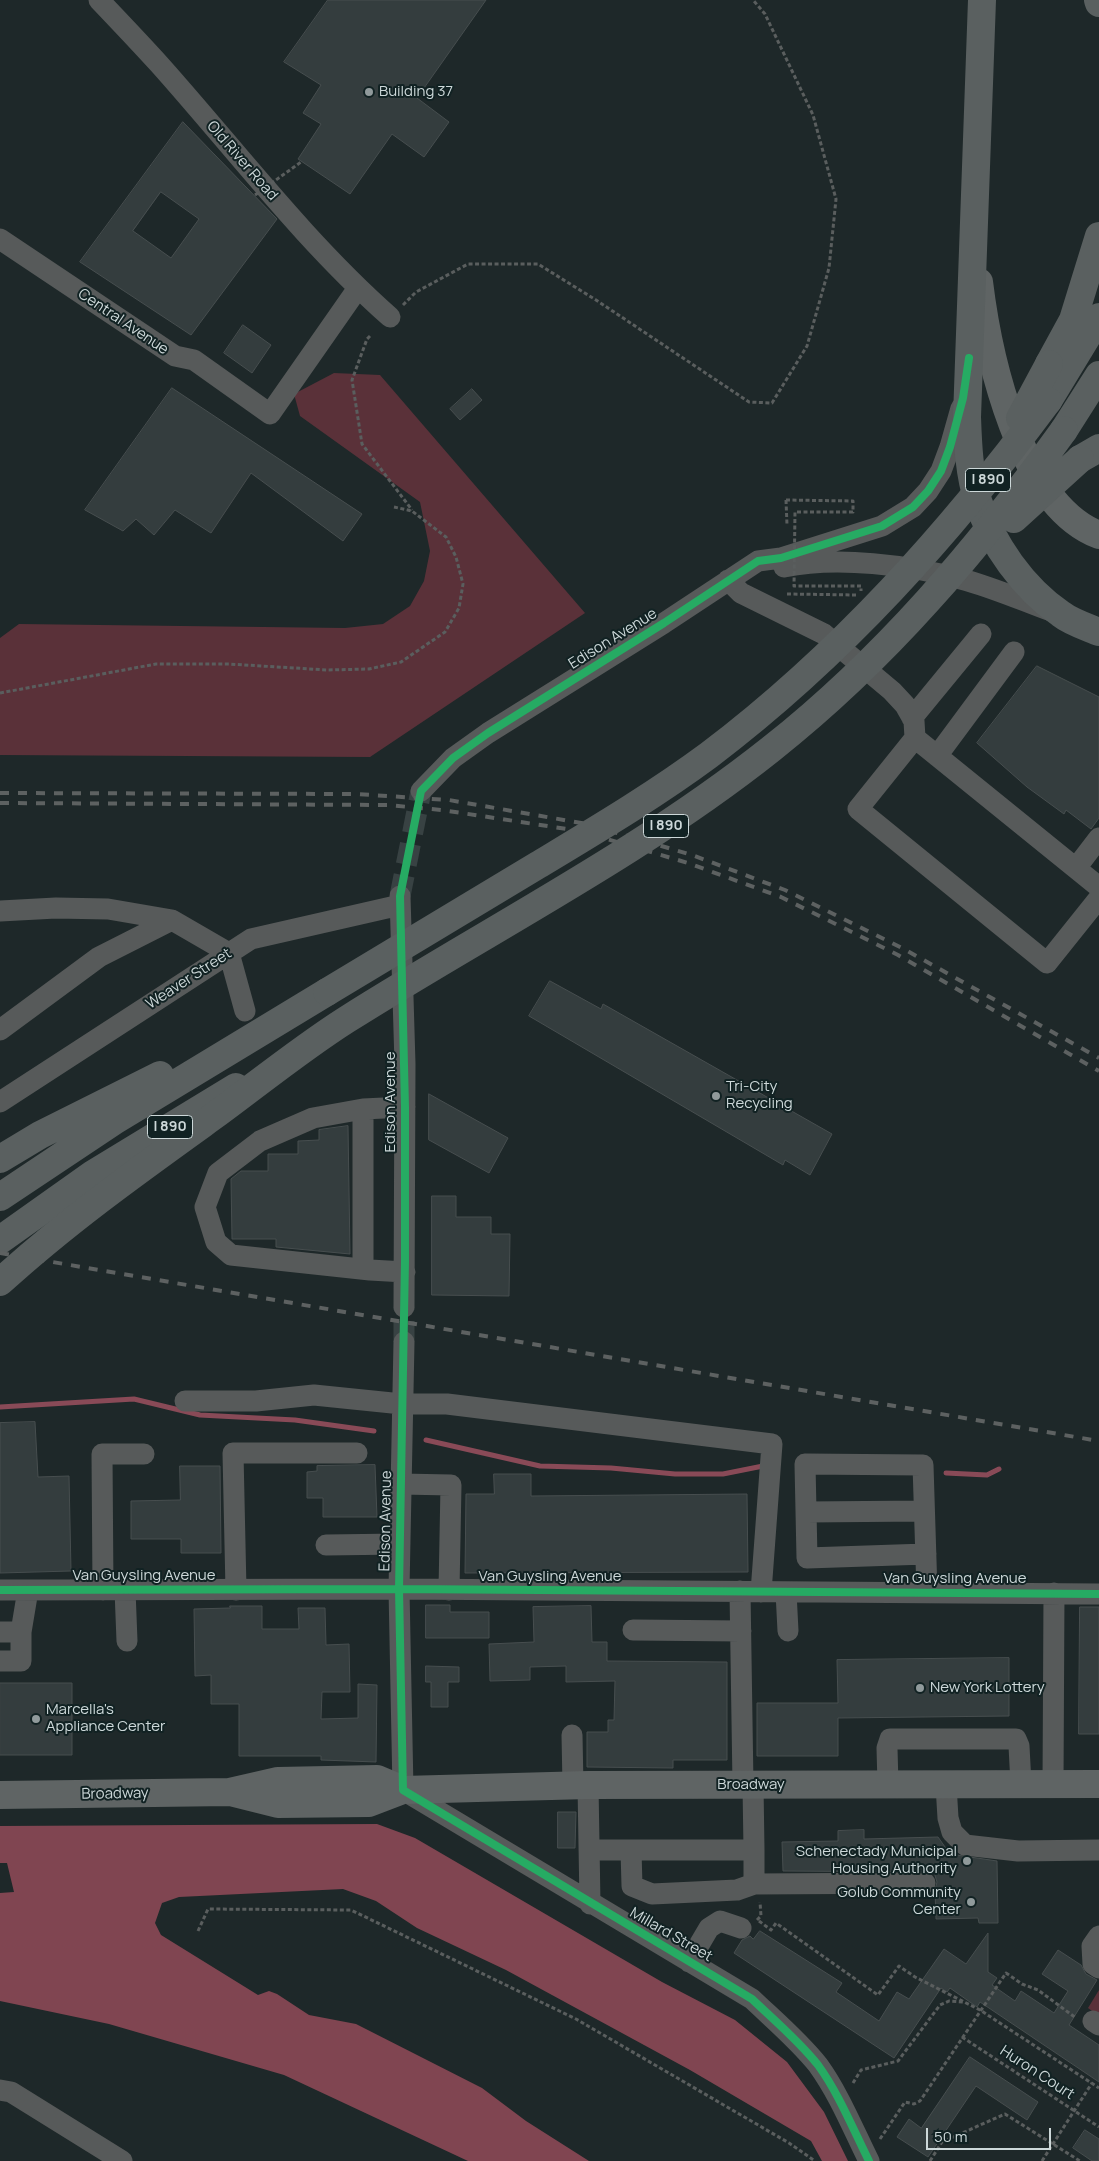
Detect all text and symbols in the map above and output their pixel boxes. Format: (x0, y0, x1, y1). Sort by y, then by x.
place label: Building 37 (379, 83, 453, 101)
marker: Building 37 (363, 86, 375, 98)
street label: Old River Road (203, 118, 281, 204)
street label: Central Avenue (74, 285, 172, 359)
road number: I 890 (966, 468, 1010, 492)
street label: Edison Avenue (565, 605, 661, 673)
road number: I 890 (644, 814, 688, 838)
street label: Weaver Street (143, 945, 235, 1013)
street label: Edison Avenue (382, 1052, 400, 1152)
place label: Tri-City Recycling (726, 1078, 793, 1113)
marker: Tri-City Recycling (710, 1090, 722, 1102)
road number: I 890 (148, 1116, 192, 1138)
street label: Edison Avenue (376, 1470, 396, 1572)
street label: Van Guysling Avenue (72, 1567, 216, 1585)
street label: Van Guysling Avenue (478, 1568, 622, 1586)
street label: Van Guysling Avenue (883, 1570, 1027, 1588)
place label: New York Lottery (930, 1679, 1045, 1697)
marker: New York Lottery (914, 1682, 926, 1694)
place label: Marcella's Appliance Center (46, 1701, 165, 1736)
marker: Marcella's Appliance Center (30, 1713, 42, 1725)
street label: Broadway (717, 1776, 785, 1794)
street label: Broadway (81, 1784, 149, 1804)
place label: Schenectady Municipal Housing Authority (796, 1843, 957, 1878)
marker: Schenectady Municipal Housing Authority (961, 1855, 973, 1867)
place label: Golub Community Center (837, 1884, 961, 1919)
marker: Golub Community Center (965, 1896, 977, 1908)
street label: Millard Street (626, 1904, 716, 1966)
street label: Huron Court (996, 2042, 1078, 2104)
scale bar (929, 2118, 1054, 2150)
text: 50 m (934, 2126, 968, 2147)

